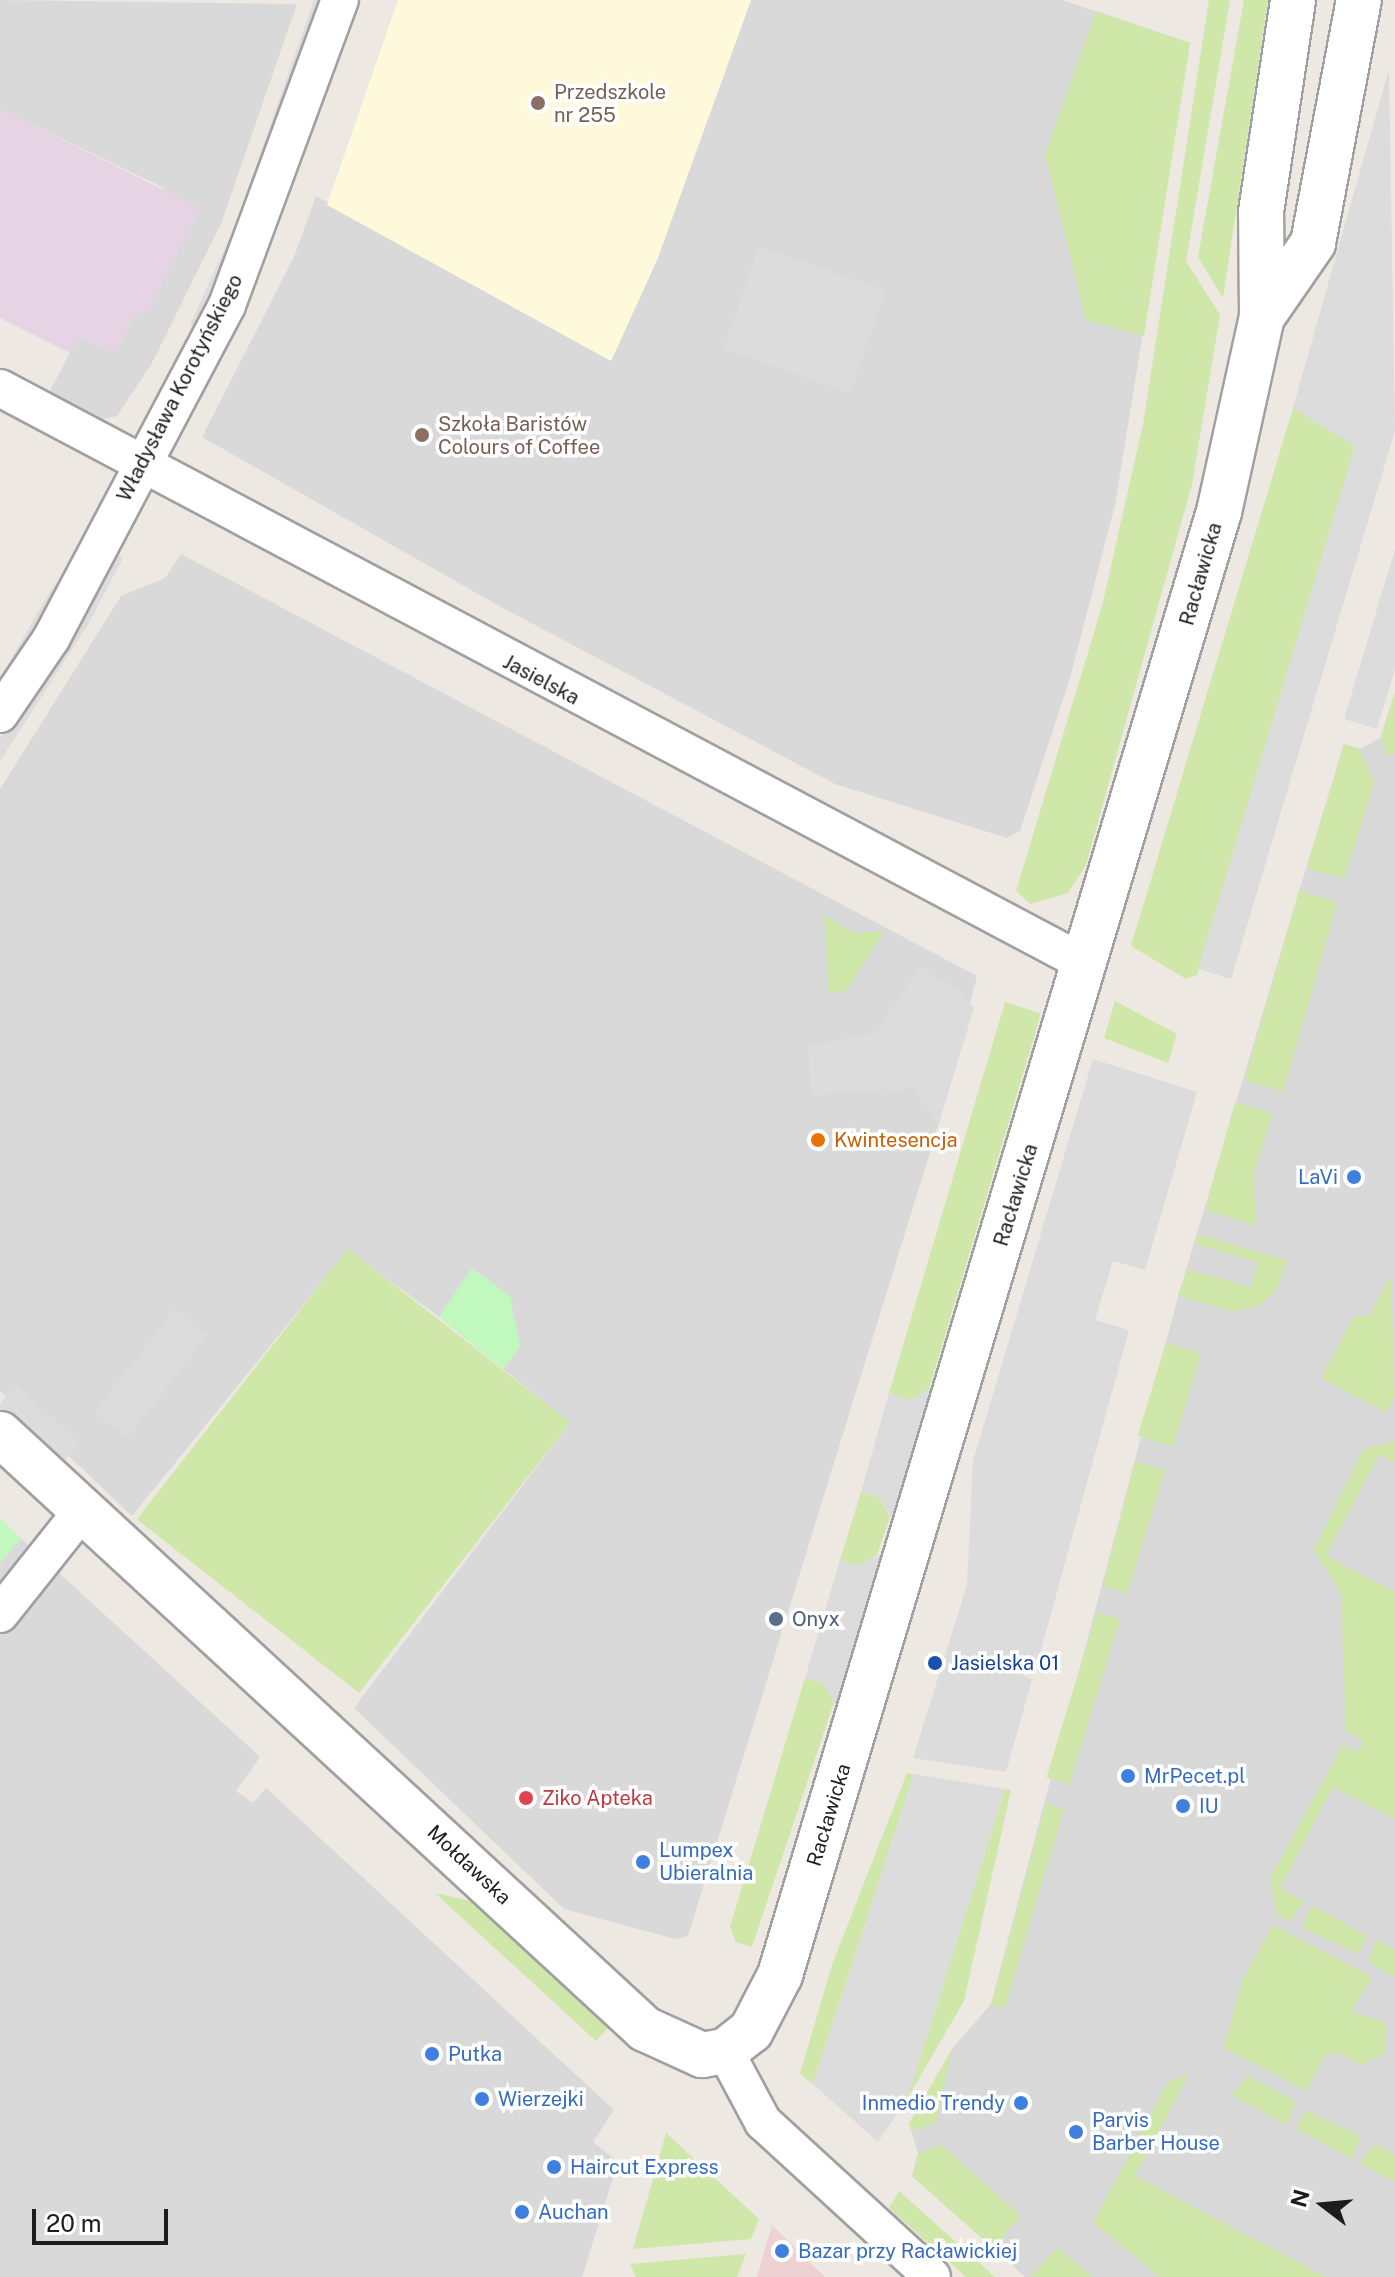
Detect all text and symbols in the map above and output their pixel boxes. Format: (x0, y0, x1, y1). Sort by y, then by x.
place label: Przedszkole nr 255 (554, 80, 666, 127)
marker: Przedszkole nr 255 (529, 94, 547, 112)
street label: Władysława Korotyńskiego (112, 270, 248, 506)
place label: Szkoła Baristów Colours of Coffee (438, 412, 601, 459)
marker: Szkoła Baristów Colours of Coffee (413, 426, 431, 444)
street label: Racławicka (1175, 520, 1227, 628)
street label: Jasielska (499, 650, 583, 710)
place label: Kwintesencja (834, 1128, 958, 1152)
marker: Kwintesencja (809, 1131, 827, 1149)
street label: Racławicka (989, 1141, 1043, 1249)
place label: LaVi (1298, 1165, 1338, 1189)
marker: LaVi (1345, 1168, 1363, 1186)
place label: Onyx (792, 1607, 840, 1631)
marker: Onyx (767, 1610, 785, 1628)
place label: Jasielska 01 (951, 1651, 1059, 1675)
marker: Jasielska 01 (926, 1654, 944, 1672)
street label: Racławicka (802, 1761, 856, 1869)
place label: MrPecet.pl (1144, 1764, 1245, 1788)
marker: MrPecet.pl (1119, 1767, 1137, 1785)
place label: Ziko Apteka (542, 1786, 653, 1810)
marker: Ziko Apteka (517, 1789, 535, 1807)
place label: IU (1199, 1794, 1219, 1818)
marker: IU (1174, 1797, 1192, 1815)
street label: Mołdawska (422, 1820, 516, 1910)
place label: Lumpex Ubieralnia (659, 1838, 753, 1885)
marker: Lumpex Ubieralnia (634, 1853, 652, 1871)
place label: Putka (448, 2042, 502, 2066)
marker: Putka (423, 2045, 441, 2063)
place label: Wierzejki (498, 2087, 584, 2111)
marker: Wierzejki (473, 2090, 491, 2108)
place label: Inmedio Trendy (862, 2091, 1005, 2115)
marker: Inmedio Trendy (1012, 2094, 1030, 2112)
place label: Parvis Barber House (1092, 2108, 1220, 2155)
marker: Parvis Barber House (1067, 2123, 1085, 2141)
place label: Haircut Express (570, 2155, 719, 2179)
marker: Haircut Express (545, 2158, 563, 2176)
north arrow (1283, 2165, 1363, 2245)
text: N (1285, 2187, 1315, 2210)
scale bar (36, 2193, 172, 2243)
place label: Auchan (538, 2200, 608, 2224)
marker: Auchan (513, 2203, 531, 2221)
text: 20 m (46, 2209, 102, 2237)
place label: Bazar przy Racławickiej (798, 2239, 1017, 2263)
marker: Bazar przy Racławickiej (773, 2242, 791, 2260)

